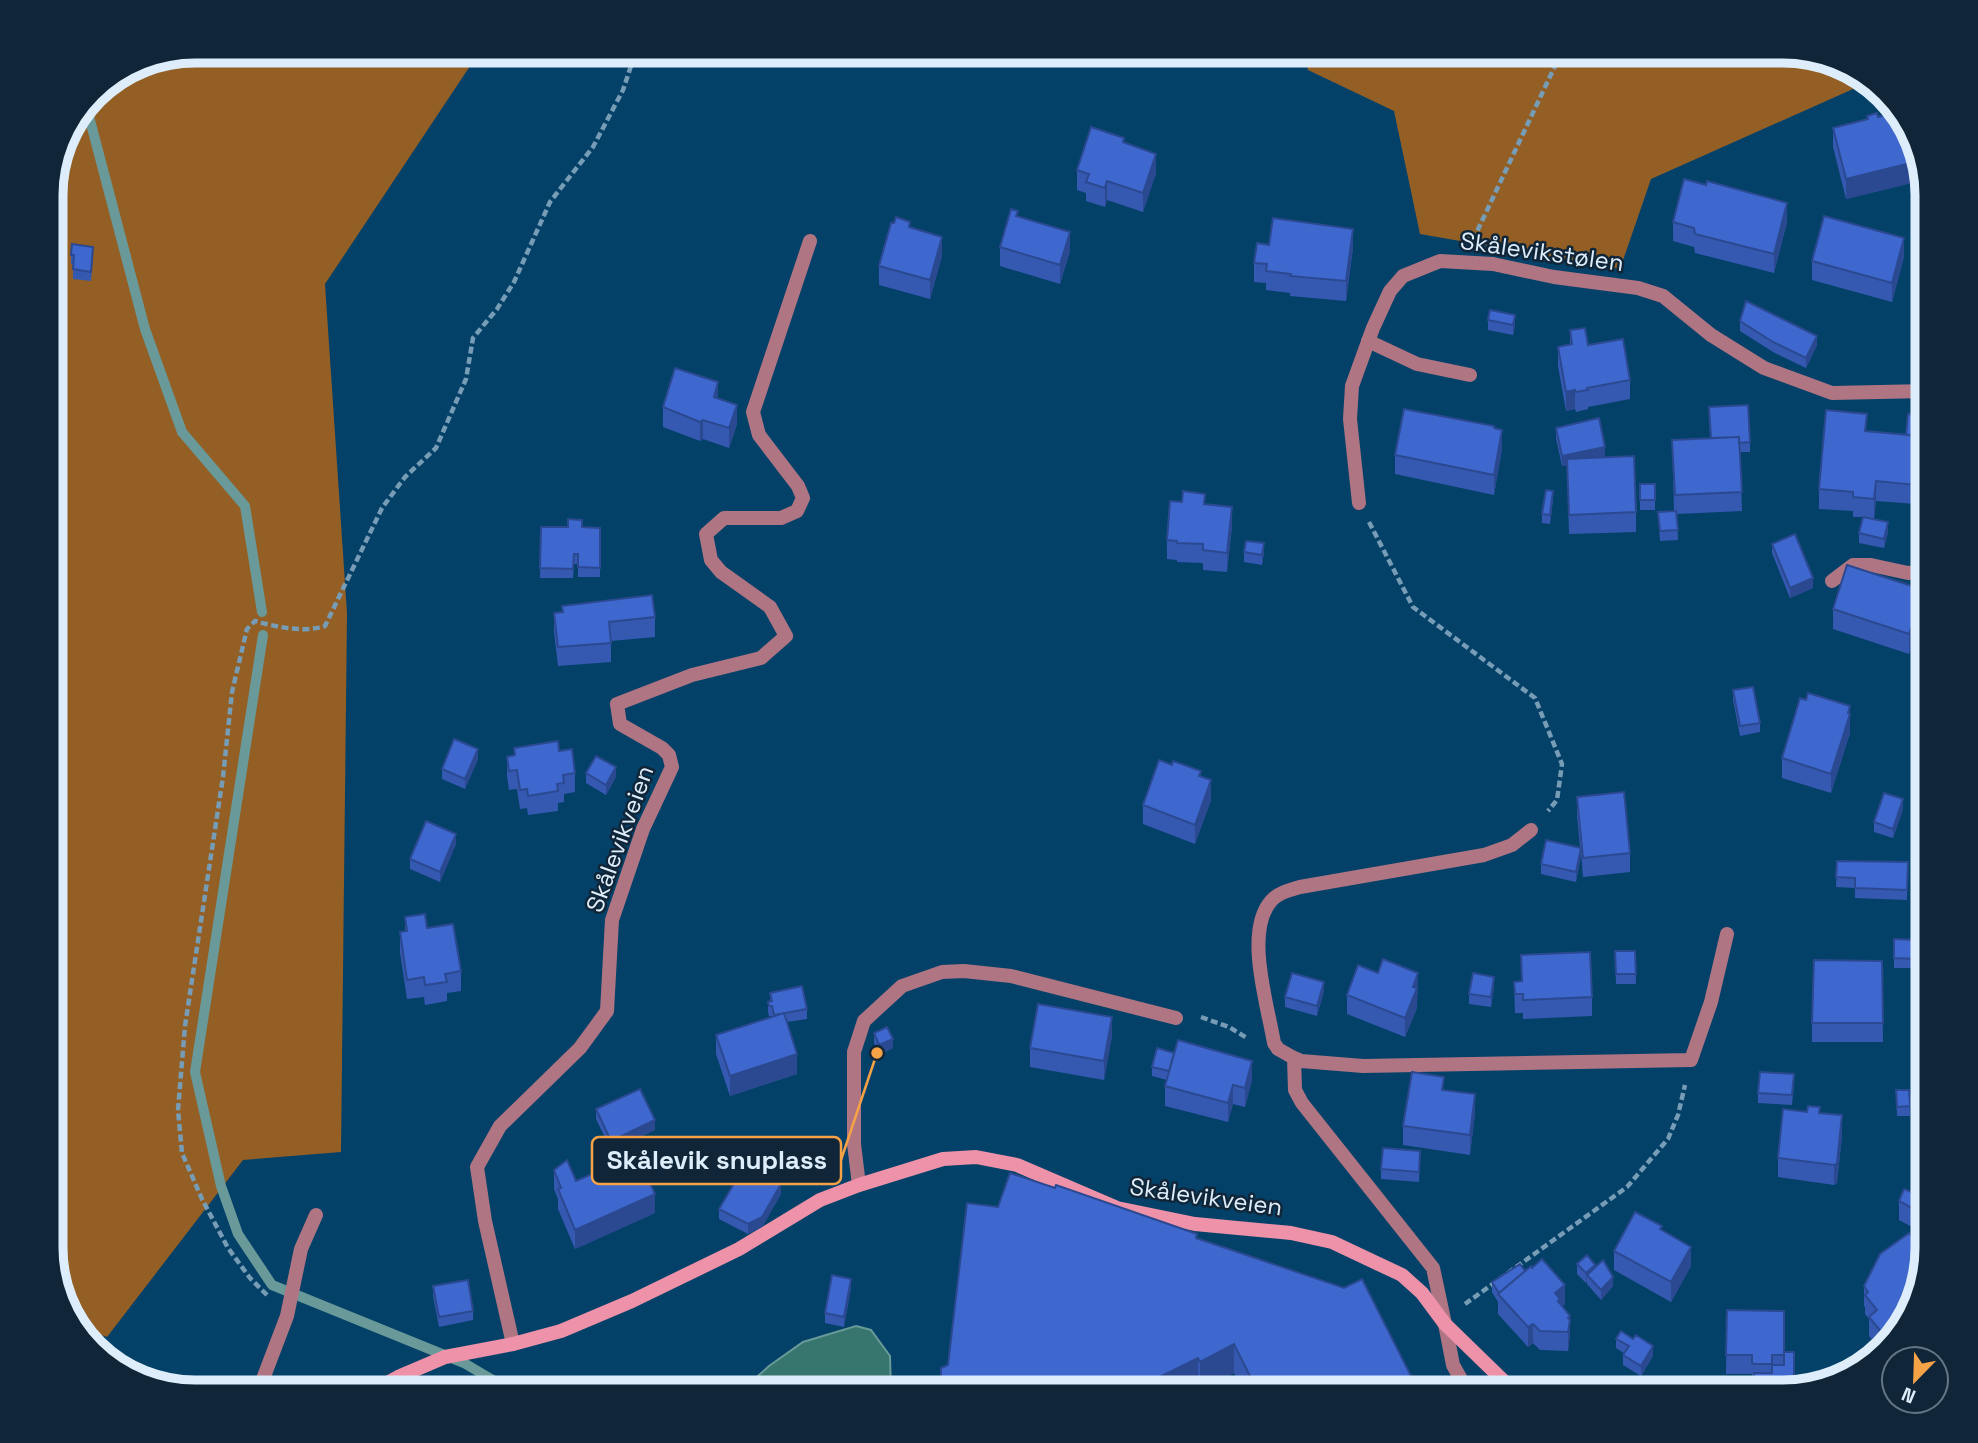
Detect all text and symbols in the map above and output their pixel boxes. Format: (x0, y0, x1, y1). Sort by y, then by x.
street label: Skålevikstølen (1458, 225, 1626, 278)
street label: Skålevikveien (579, 761, 660, 916)
callout: Skålevik snuplass (592, 1137, 841, 1184)
text: Skålevik snuplass (607, 1143, 827, 1177)
street label: Skålevikveien (1128, 1170, 1284, 1223)
north arrow (1880, 1345, 1950, 1415)
text: N (1898, 1381, 1919, 1409)

